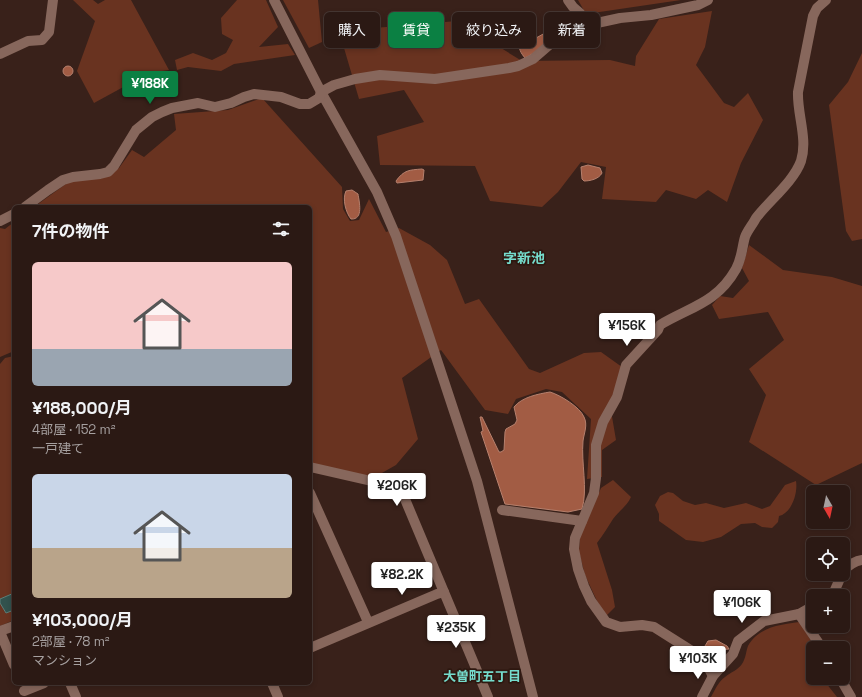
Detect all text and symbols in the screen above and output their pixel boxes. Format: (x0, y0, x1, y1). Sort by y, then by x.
chip: 購入 (324, 12, 380, 48)
chip: 賃貸 (388, 12, 444, 48)
chip: 絞り込み (452, 12, 536, 48)
chip: 新着 (544, 12, 600, 48)
pin: ¥188K (122, 71, 178, 105)
text: ¥188K (131, 75, 169, 92)
icon: filters (270, 218, 292, 240)
text: 7件の物件 (32, 220, 109, 242)
district label: 字新池 (503, 249, 545, 267)
icon: home (126, 288, 198, 360)
pin: ¥156K (599, 313, 655, 347)
text: ¥156K (608, 317, 646, 334)
text: ¥188,000/月 (32, 397, 132, 419)
text: 4部屋 · 152 m² (32, 421, 115, 438)
text: 一戸建て (32, 440, 84, 457)
pin: ¥206K (369, 473, 425, 507)
text: ¥206K (377, 477, 417, 494)
north arrow (806, 485, 850, 529)
map controls (806, 485, 850, 685)
icon: home (126, 500, 198, 572)
button: locate (806, 537, 850, 581)
pin: ¥82.2K (369, 562, 435, 596)
text: ¥82.2K (380, 566, 424, 583)
button: + (806, 589, 850, 633)
pin: ¥106K (714, 590, 770, 624)
text: ¥106K (723, 594, 761, 611)
text: ¥103,000/月 (32, 609, 133, 631)
pin: ¥235K (428, 615, 484, 649)
text: ¥235K (436, 619, 476, 636)
text: 2部屋 · 78 m² (32, 633, 110, 650)
button: − (806, 641, 850, 685)
pin: ¥103K (670, 646, 726, 680)
text: ¥103K (679, 650, 717, 667)
text: マンション (32, 652, 97, 669)
district label: 大曽町五丁目 (443, 668, 521, 685)

